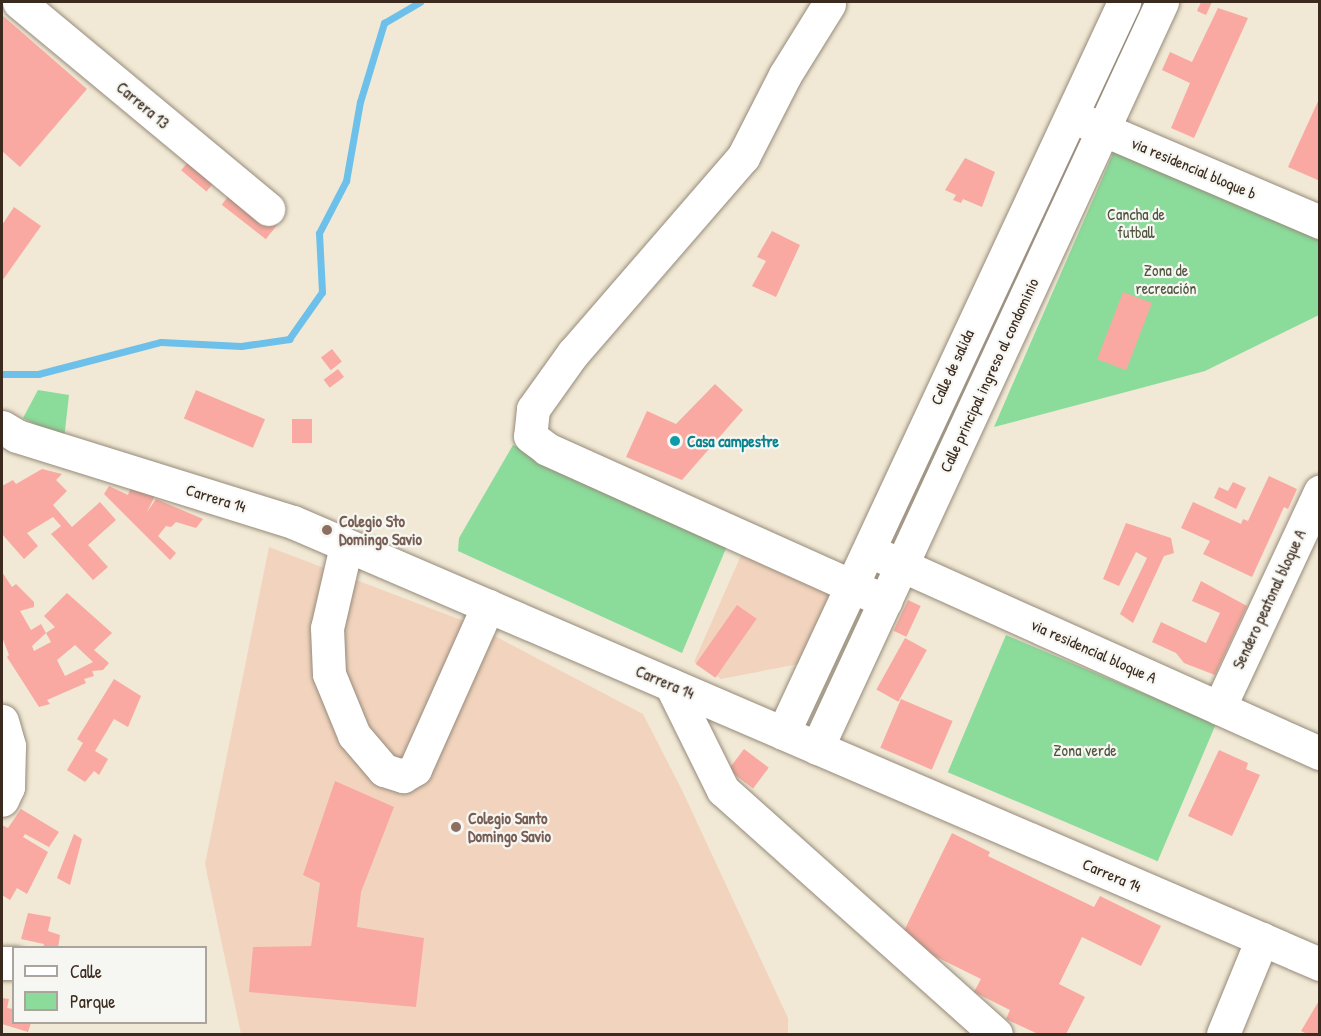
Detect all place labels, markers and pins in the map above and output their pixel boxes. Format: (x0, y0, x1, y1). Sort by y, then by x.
place label: Casa campestre (687, 431, 779, 451)
marker: Casa campestre (668, 434, 682, 448)
place label: Colegio Sto Domingo Savio (339, 511, 422, 549)
marker: Colegio Sto Domingo Savio (320, 523, 334, 537)
place label: Colegio Santo Domingo Savio (468, 808, 551, 846)
marker: Colegio Santo Domingo Savio (449, 820, 463, 834)

